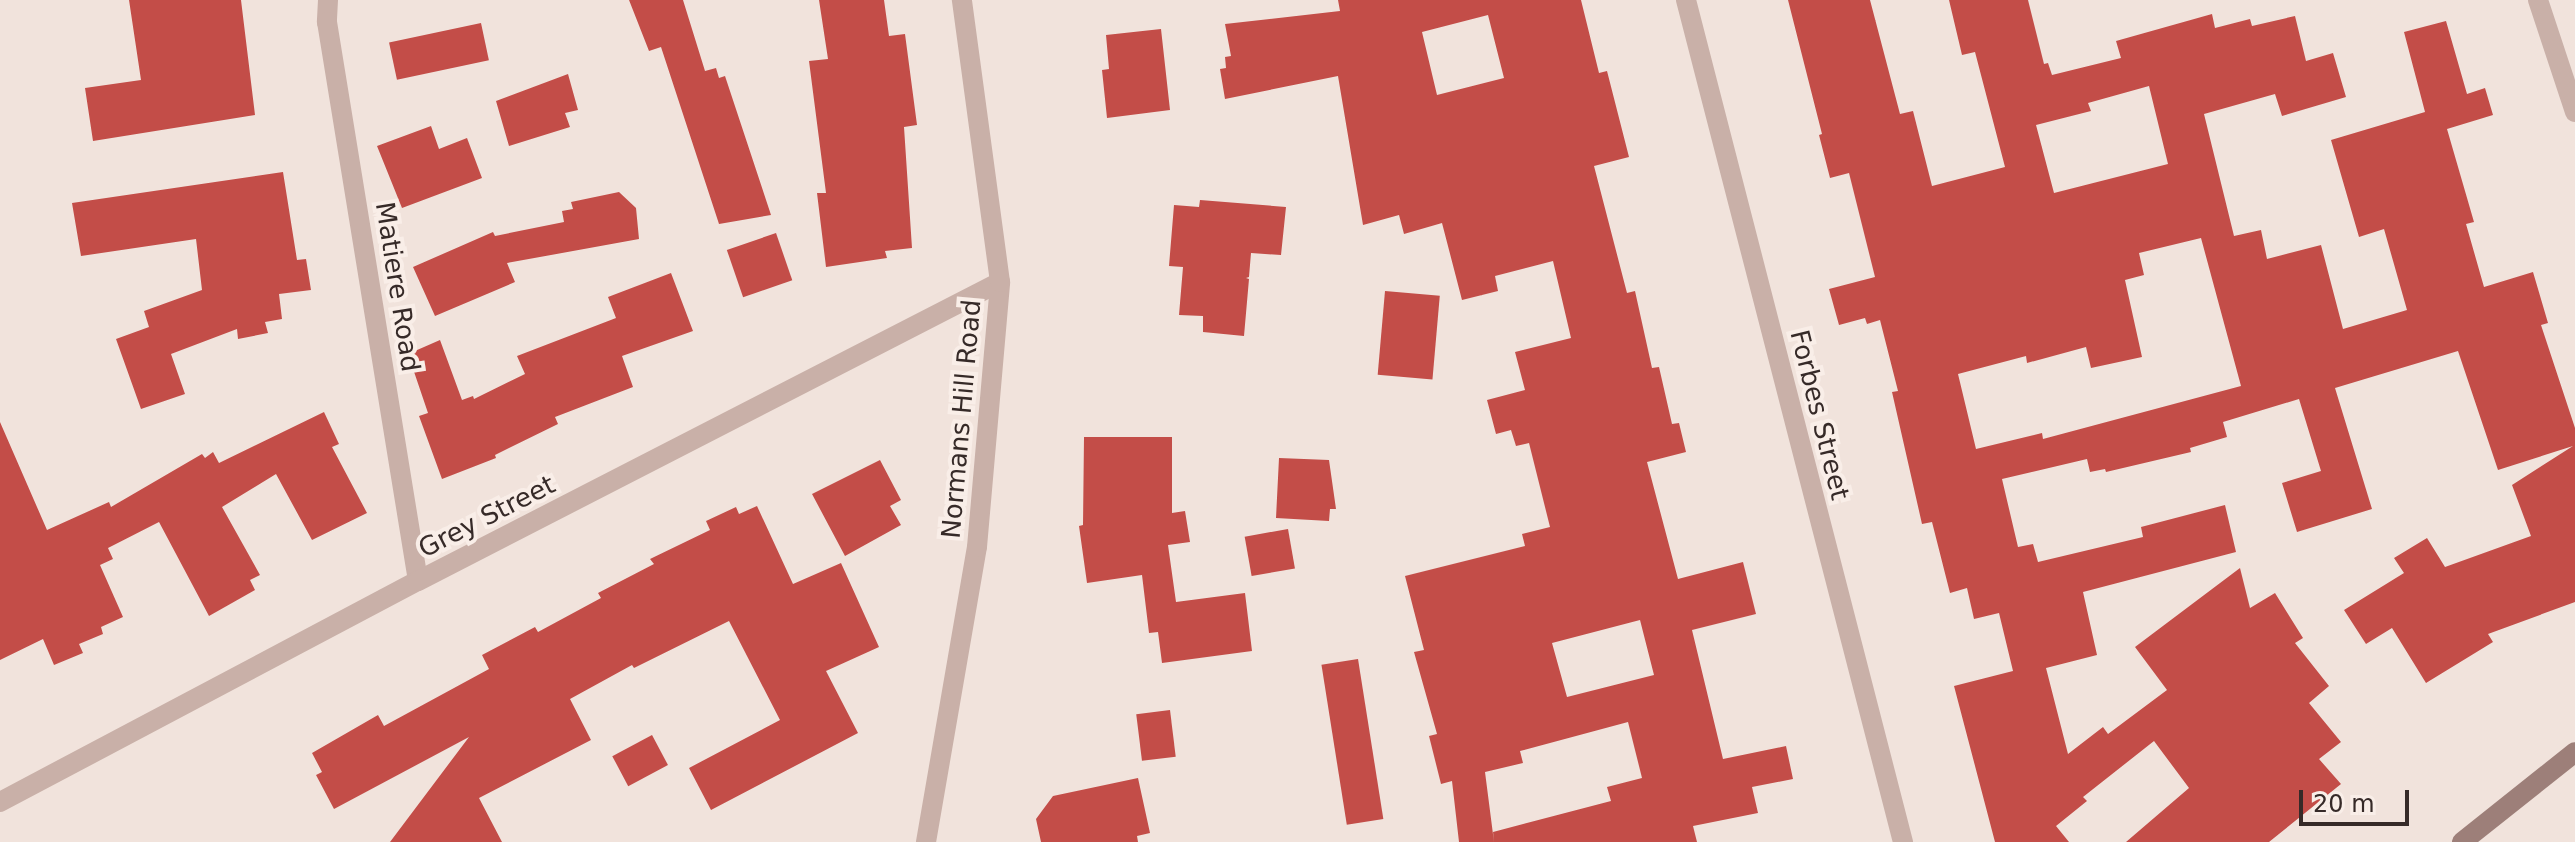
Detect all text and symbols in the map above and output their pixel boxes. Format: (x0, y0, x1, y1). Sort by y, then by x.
street label: Matiere Road (368, 200, 426, 374)
street label: Normans Hill Road (936, 298, 988, 540)
street label: Forbes Street (1783, 327, 1855, 503)
street label: Grey Street (414, 469, 560, 565)
scale bar (2303, 774, 2413, 824)
text: 20 m (2313, 790, 2375, 818)

